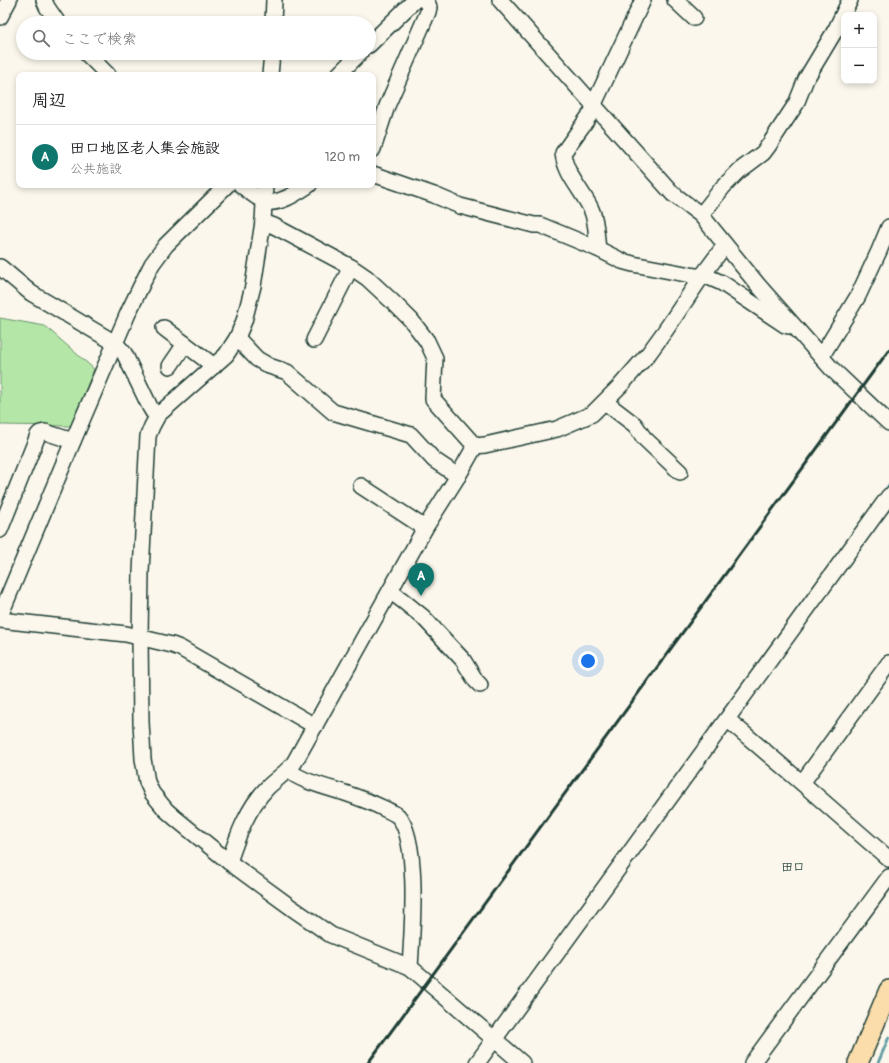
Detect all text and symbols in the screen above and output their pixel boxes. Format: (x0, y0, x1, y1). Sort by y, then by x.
map controls (841, 12, 877, 84)
button: + (841, 12, 877, 48)
search box (16, 16, 376, 60)
icon: search (30, 27, 52, 49)
text: ここで検索 (62, 30, 137, 49)
button: − (841, 48, 877, 84)
text: 周辺 (32, 90, 66, 111)
text: 田口地区老人集会施設 (70, 139, 220, 158)
text: A (41, 149, 49, 165)
text: 120 m (324, 149, 360, 165)
text: 公共施設 (70, 161, 122, 177)
pin: A (408, 563, 434, 596)
your location (578, 651, 598, 671)
district label: 田口 (781, 860, 805, 875)

